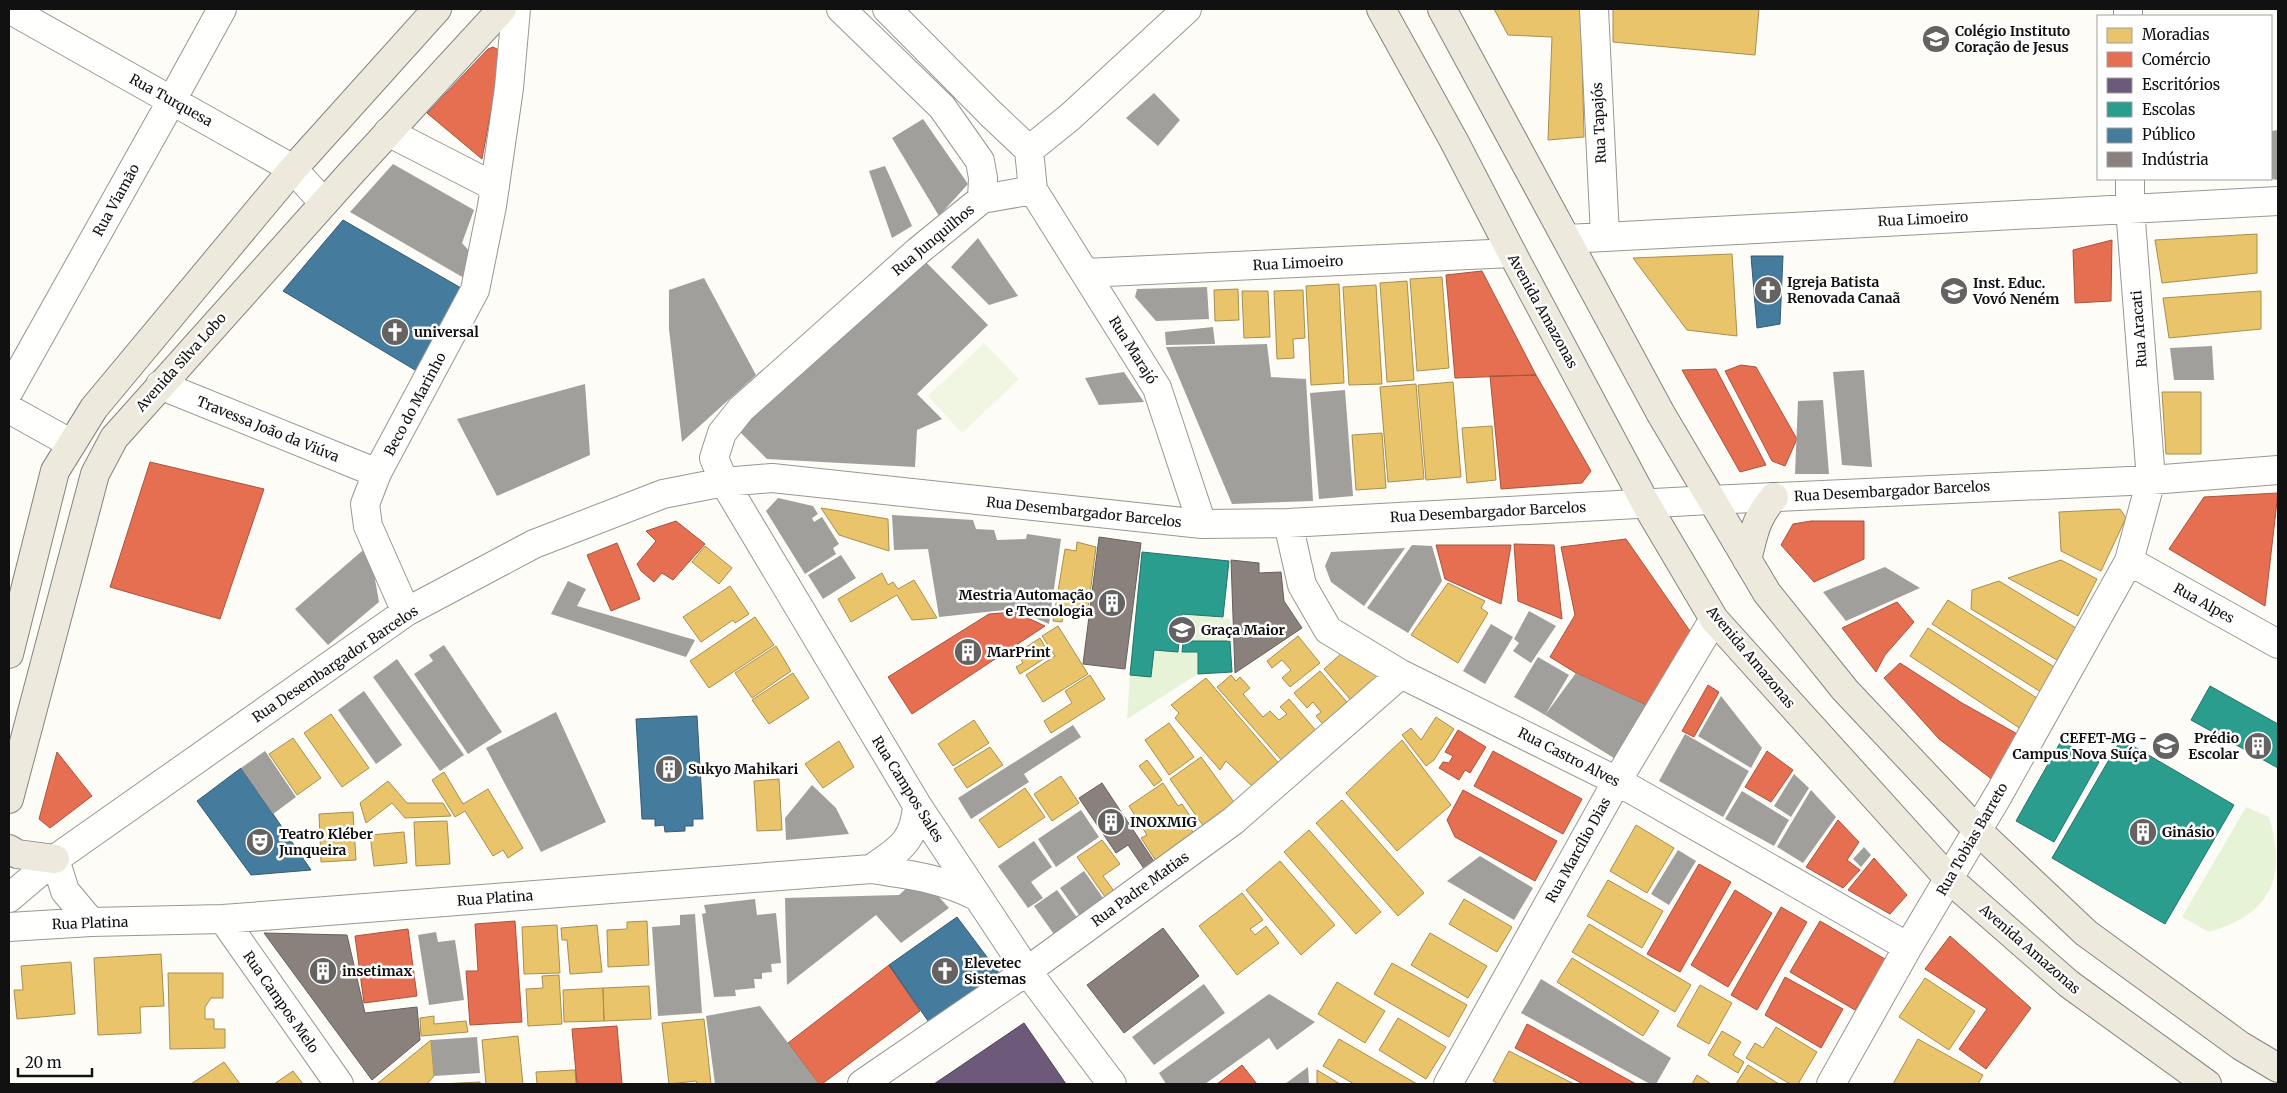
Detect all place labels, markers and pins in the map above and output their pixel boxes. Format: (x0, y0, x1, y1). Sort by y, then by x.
place label: Colégio Instituto Coração de Jesus (1955, 22, 2070, 56)
school or university icon: Colégio Instituto Coração de Jesus (1921, 24, 1951, 54)
place label: Igreja Batista Renovada Canaã (1787, 273, 1901, 307)
place label: Inst. Educ. Vovó Neném (1972, 274, 2059, 308)
church icon: Igreja Batista Renovada Canaã (1753, 275, 1783, 305)
school or university icon: Inst. Educ. Vovó Neném (1939, 276, 1969, 306)
church icon: universal (380, 317, 410, 347)
place label: universal (414, 323, 479, 341)
place label: Mestria Automação e Tecnologia (959, 586, 1093, 620)
building icon: Mestria Automação e Tecnologia (1097, 588, 1127, 618)
school or university icon: Graça Maior (1167, 615, 1197, 645)
place label: Graça Maior (1201, 621, 1286, 639)
building icon: MarPrint (953, 637, 983, 667)
place label: MarPrint (987, 643, 1051, 661)
place label: CEFET-MG - Campus Nova Suíça (2012, 729, 2147, 763)
place label: Prédio Escolar (2188, 729, 2239, 763)
school or university icon: CEFET-MG - Campus Nova Suíça (2151, 731, 2181, 761)
building icon: Prédio Escolar (2243, 731, 2273, 761)
building icon: Sukyo Mahikari (654, 754, 684, 784)
place label: Sukyo Mahikari (688, 760, 799, 778)
building icon: INOXMIG (1096, 807, 1126, 837)
place label: INOXMIG (1130, 813, 1197, 831)
building icon: Ginásio (2128, 817, 2158, 847)
place label: Ginásio (2162, 823, 2214, 841)
place label: Teatro Kléber Junqueira (278, 825, 373, 859)
theatre icon: Teatro Kléber Junqueira (245, 827, 275, 857)
place label: Elevetec Sistemas (964, 954, 1026, 988)
building icon: insetimax (308, 956, 338, 986)
church icon: Elevetec Sistemas (930, 956, 960, 986)
place label: insetimax (342, 962, 412, 980)

